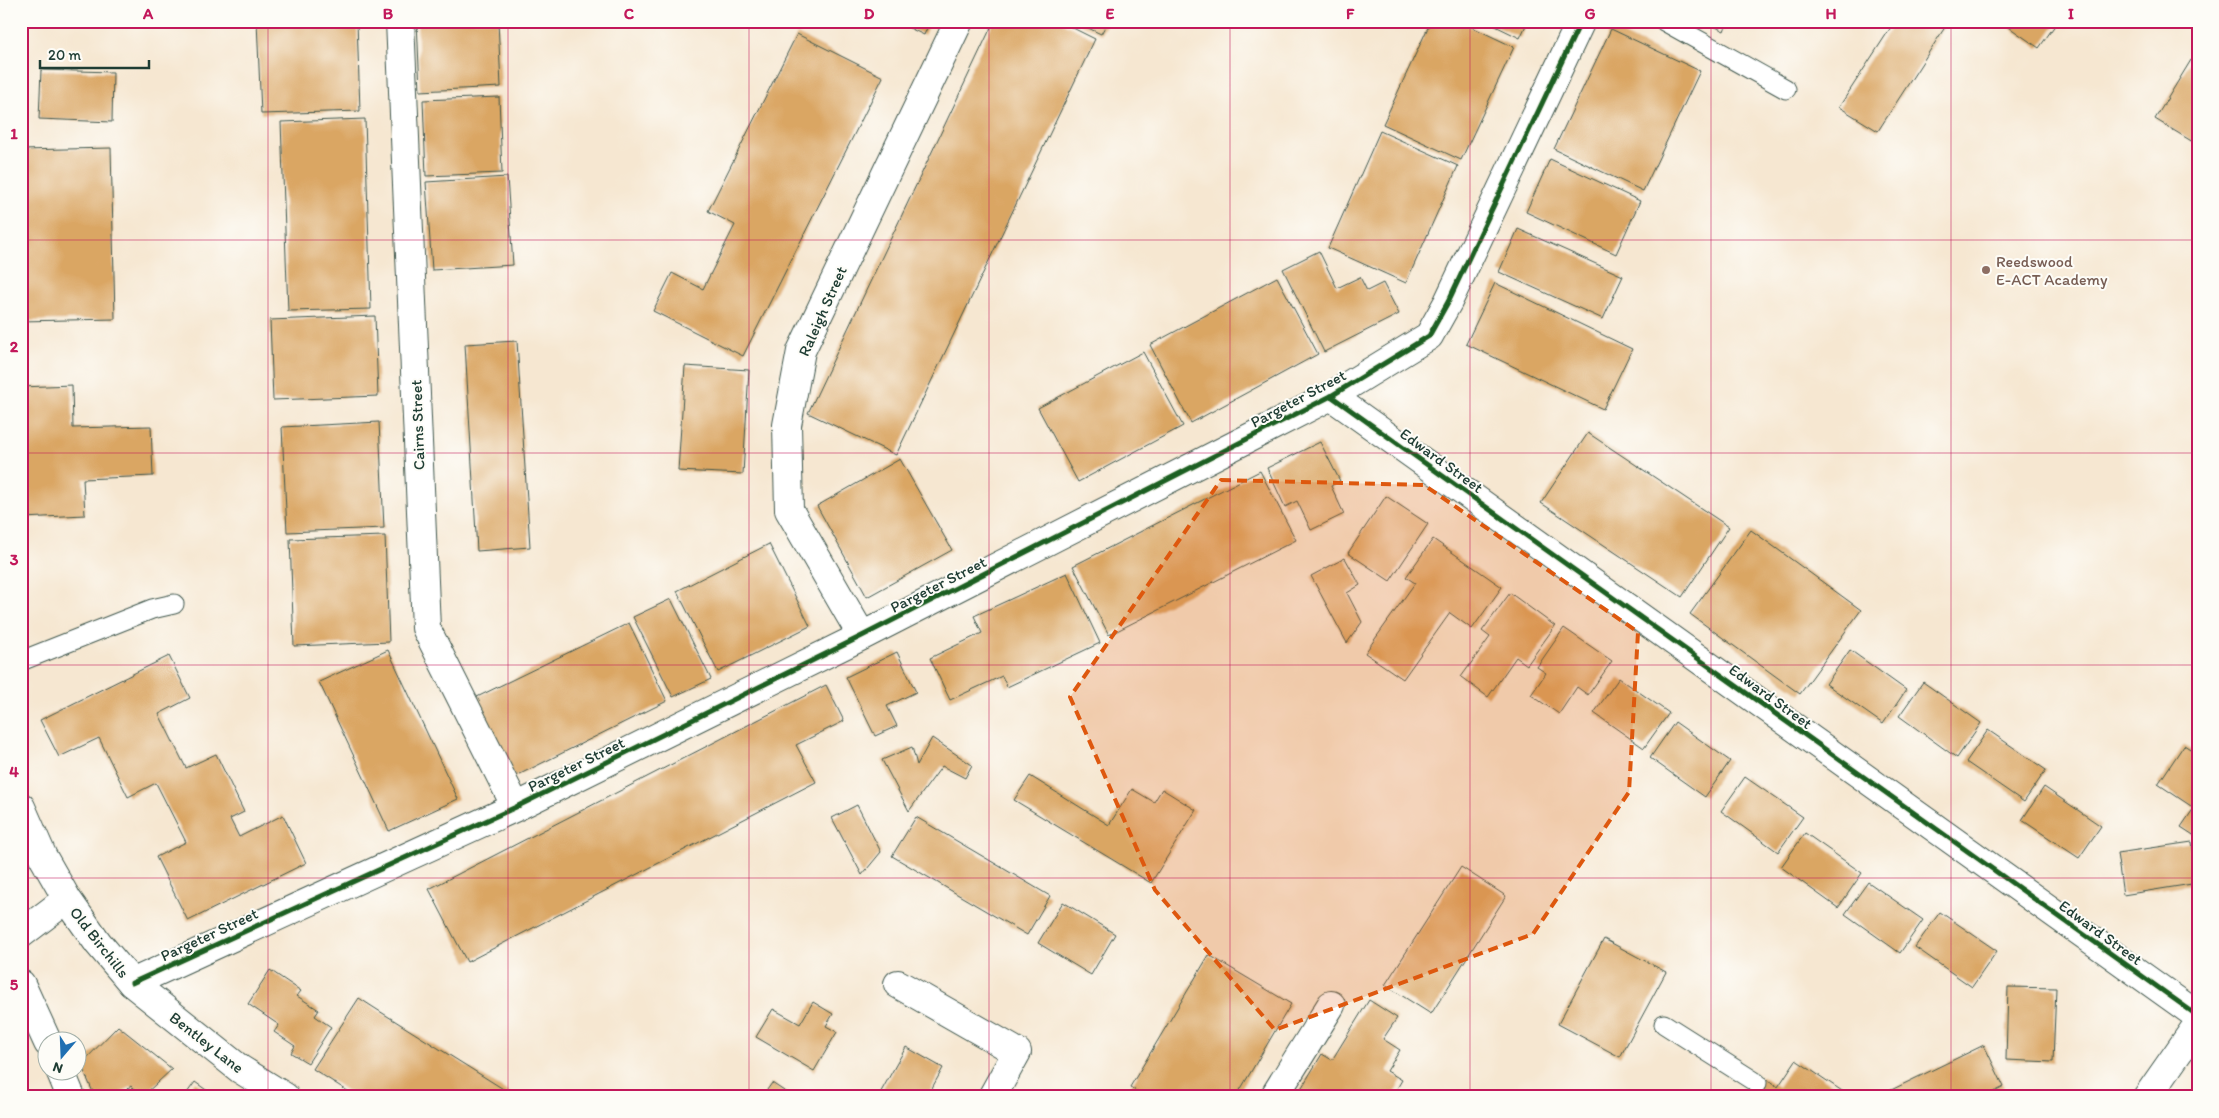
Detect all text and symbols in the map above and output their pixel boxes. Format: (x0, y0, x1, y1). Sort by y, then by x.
text: A (142, 4, 154, 23)
text: B (383, 4, 394, 23)
text: C (624, 4, 635, 23)
text: D (864, 4, 875, 23)
text: E (1106, 4, 1115, 23)
text: F (1346, 4, 1355, 23)
text: G (1584, 4, 1596, 23)
text: H (1825, 4, 1837, 23)
text: I (2068, 4, 2074, 23)
scale bar (40, 38, 149, 70)
text: 20 m (48, 46, 82, 64)
text: 1 (10, 124, 18, 143)
place label: Reedswood E-ACT Academy (1996, 252, 2108, 289)
street label: Raleigh Street (794, 263, 851, 359)
marker: Reedswood E-ACT Academy (1980, 264, 1992, 276)
text: 2 (10, 337, 19, 356)
street label: Pargeter Street (1247, 365, 1349, 432)
street label: Cairns Street (406, 379, 429, 471)
street label: Edward Street (1396, 424, 1487, 497)
text: 3 (10, 550, 19, 569)
street label: Pargeter Street (887, 552, 989, 617)
street label: Edward Street (1725, 660, 1816, 733)
street label: Pargeter Street (525, 733, 628, 796)
text: 4 (9, 762, 19, 781)
street label: Edward Street (2055, 896, 2146, 969)
street label: Old Birchills (66, 903, 133, 982)
street label: Pargeter Street (157, 904, 261, 965)
text: 5 (10, 975, 19, 994)
street label: Bentley Lane (166, 1008, 248, 1077)
north arrow (38, 1030, 88, 1080)
text: N (51, 1058, 65, 1077)

